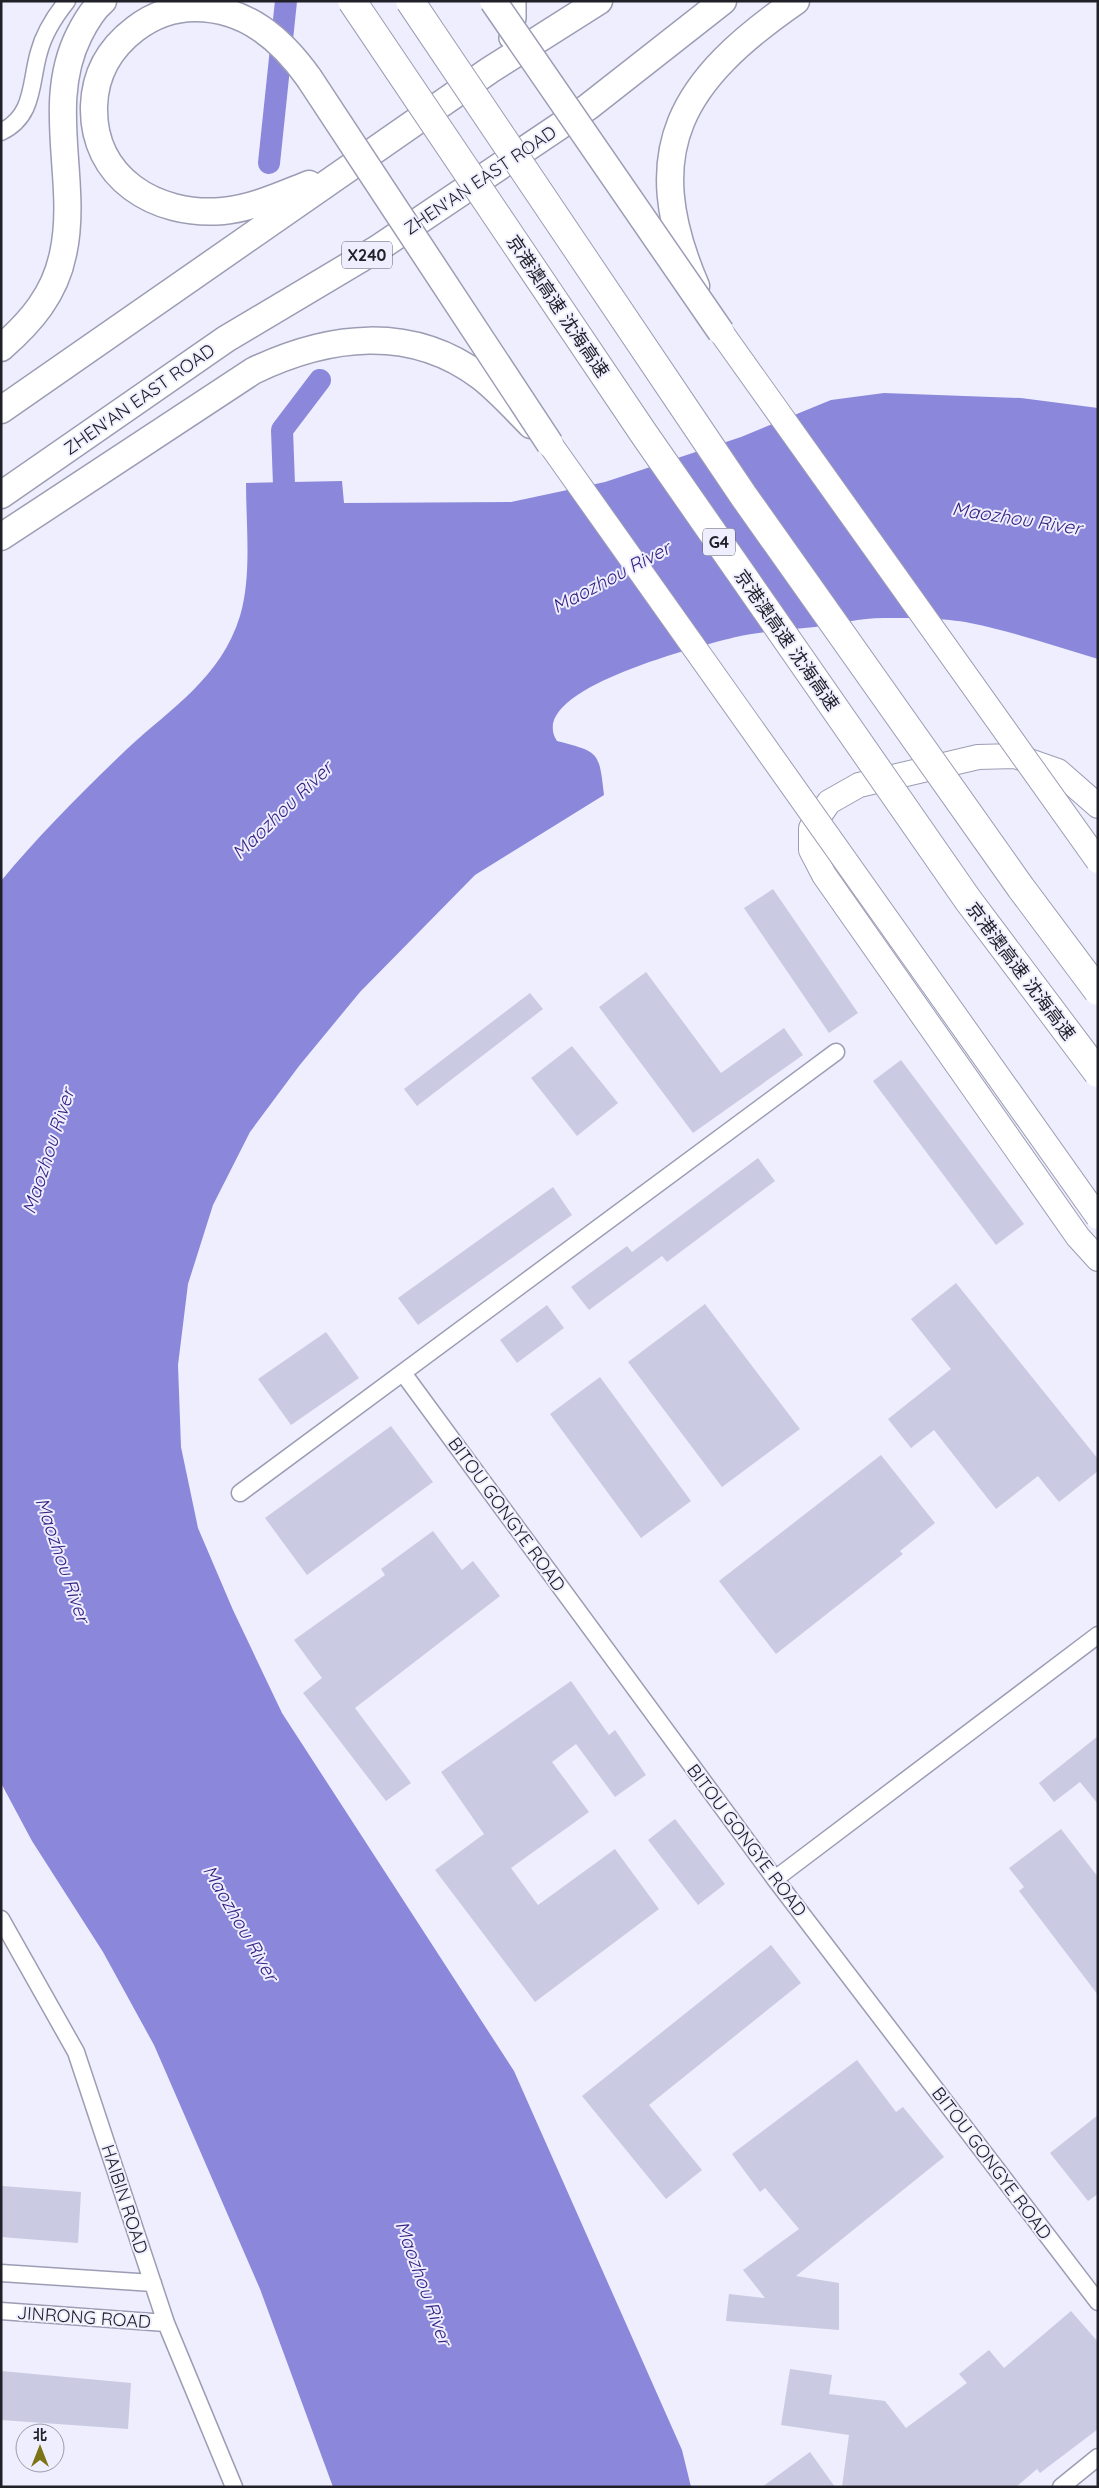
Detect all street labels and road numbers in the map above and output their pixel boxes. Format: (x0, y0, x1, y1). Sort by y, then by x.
street label: ZHEN'AN EAST ROAD (399, 120, 561, 240)
street label: 京港澳高速 沈海高速 (502, 230, 614, 382)
road number: X240 (342, 242, 392, 268)
street label: ZHEN'AN EAST ROAD (59, 338, 219, 460)
road number: G4 (703, 528, 735, 556)
street label: 京港澳高速 沈海高速 (730, 565, 844, 715)
street label: 京港澳高速 沈海高速 (962, 897, 1080, 1045)
street label: BITOU GONGYE ROAD (443, 1432, 571, 1596)
street label: BITOU GONGYE ROAD (682, 1759, 812, 1921)
street label: BITOU GONGYE ROAD (927, 2082, 1057, 2244)
street label: HAIBIN ROAD (97, 2141, 153, 2257)
street label: JINRONG ROAD (16, 2301, 152, 2333)

